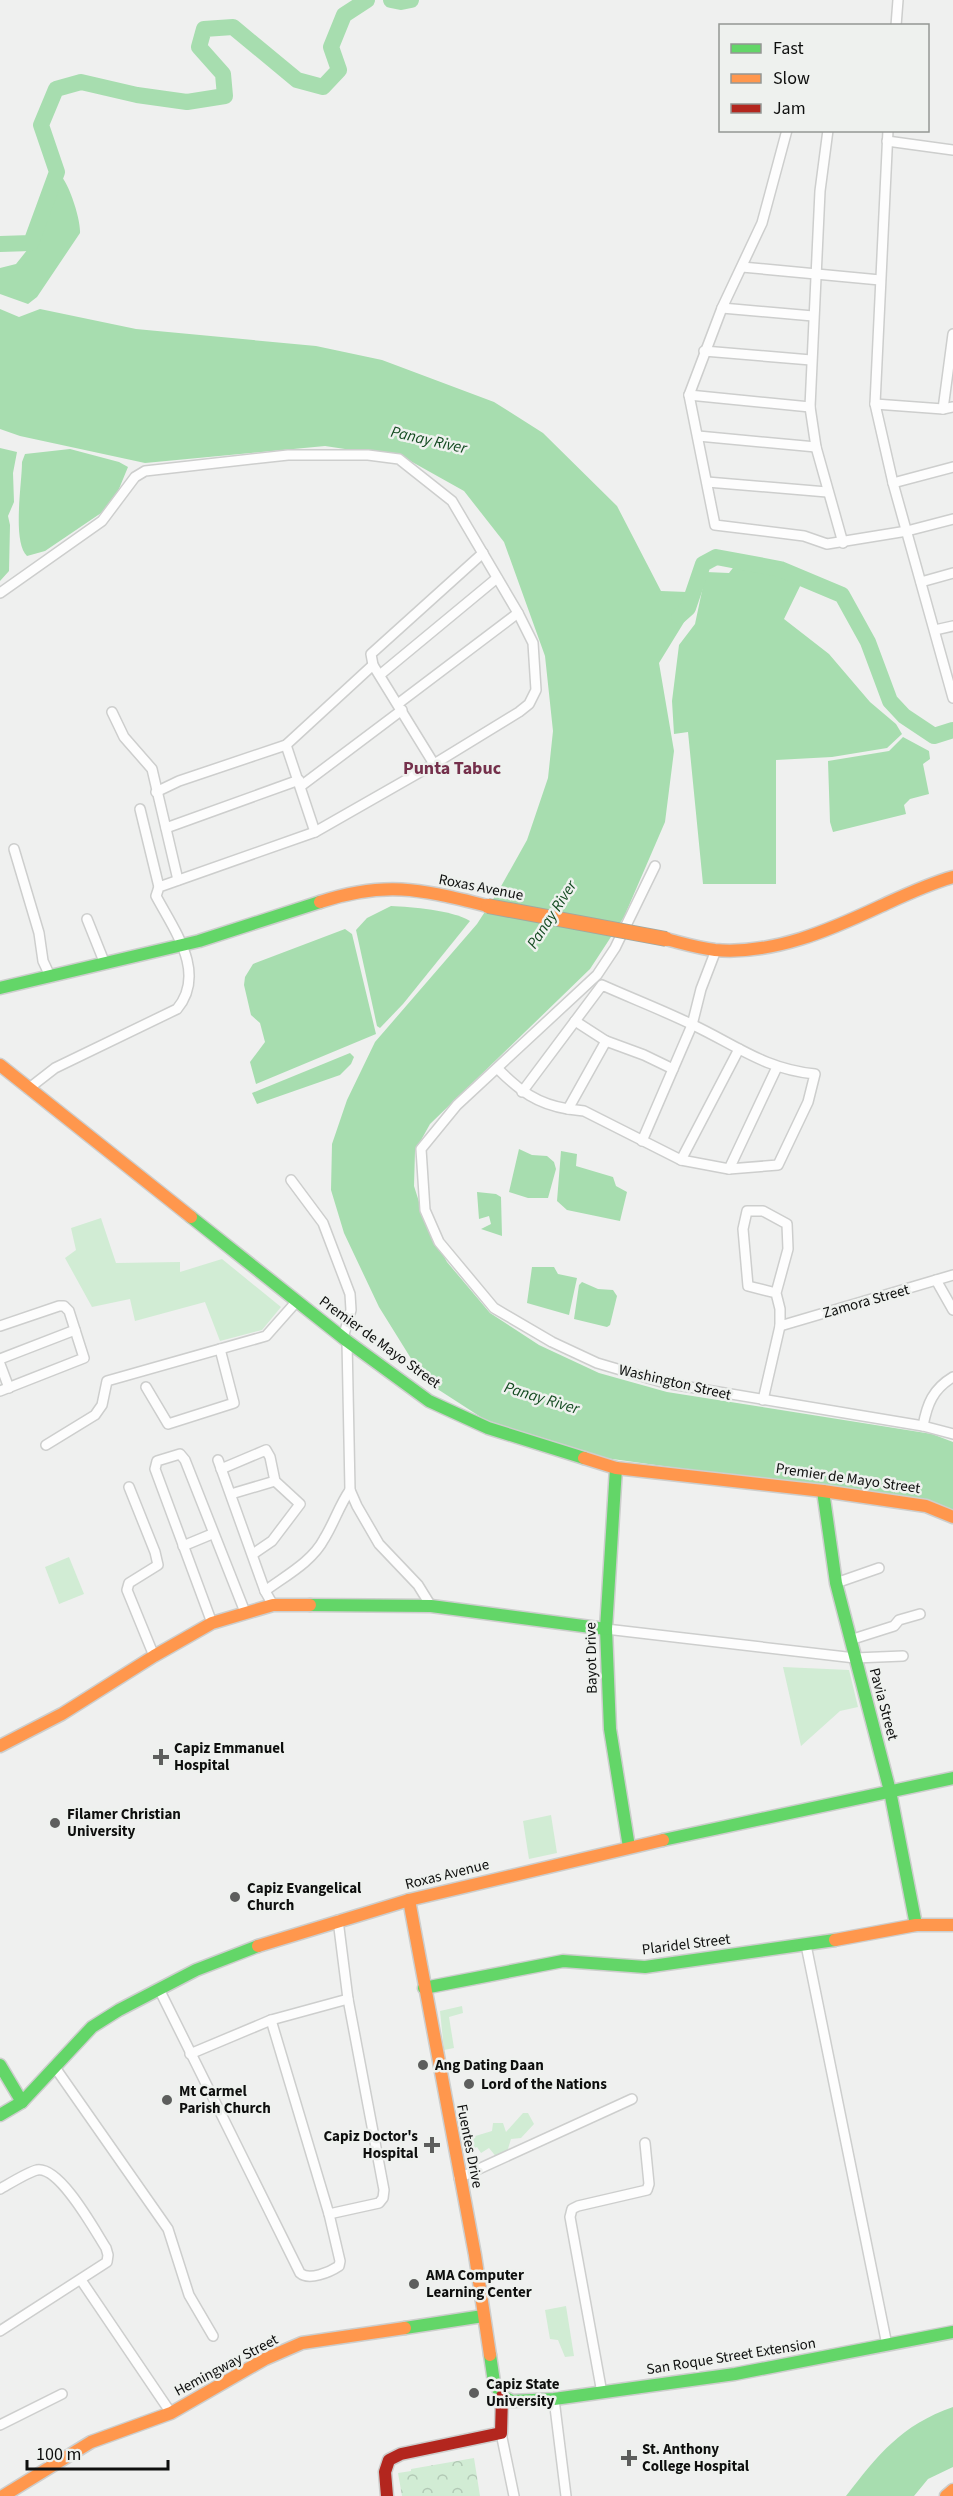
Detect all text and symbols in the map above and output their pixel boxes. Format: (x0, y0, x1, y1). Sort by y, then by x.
legend (719, 24, 929, 132)
text: Fast (773, 36, 804, 61)
text: Slow (773, 66, 810, 91)
text: Jam (773, 96, 806, 121)
water label: Panay River (389, 421, 470, 460)
district label: Punta Tabuc (403, 756, 502, 781)
street label: Roxas Avenue (437, 869, 525, 906)
water label: Panay River (522, 875, 583, 953)
street label: Zamora Street (820, 1279, 912, 1324)
street label: Premier de Mayo Street (315, 1291, 445, 1394)
street label: Washington Street (617, 1359, 733, 1406)
water label: Panay River (501, 1376, 583, 1420)
street label: Premier de Mayo Street (774, 1458, 922, 1499)
street label: Bayot Drive (580, 1622, 603, 1694)
street label: Pavia Street (864, 1666, 903, 1743)
place label: Capiz Emmanuel Hospital (174, 1738, 285, 1776)
marker: Capiz Emmanuel Hospital (152, 1748, 170, 1766)
place label: Filamer Christian University (67, 1804, 181, 1842)
marker: Filamer Christian University (48, 1816, 62, 1830)
street label: Roxas Avenue (403, 1854, 491, 1895)
place label: Capiz Evangelical Church (247, 1878, 362, 1916)
marker: Capiz Evangelical Church (228, 1890, 242, 1904)
street label: Plaridel Street (641, 1929, 731, 1960)
place label: Ang Dating Daan (434, 2055, 544, 2076)
marker: Ang Dating Daan (416, 2058, 430, 2072)
place label: Lord of the Nations (481, 2074, 607, 2095)
marker: Lord of the Nations (462, 2077, 476, 2091)
place label: Mt Carmel Parish Church (179, 2081, 271, 2119)
marker: Mt Carmel Parish Church (160, 2093, 174, 2107)
street label: Fuentes Drive (451, 2102, 488, 2190)
place label: Capiz Doctor's Hospital (323, 2126, 419, 2164)
marker: Capiz Doctor's Hospital (423, 2136, 441, 2154)
place label: AMA Computer Learning Center (425, 2265, 532, 2303)
marker: AMA Computer Learning Center (407, 2277, 421, 2291)
street label: Hemingway Street (171, 2329, 282, 2402)
street label: San Roque Street Extension (645, 2333, 817, 2380)
place label: Capiz State University (486, 2374, 560, 2412)
marker: Capiz State University (467, 2386, 481, 2400)
scale bar (27, 2433, 168, 2471)
place label: St. Anthony College Hospital (642, 2439, 750, 2477)
text: 100 m (36, 2442, 81, 2467)
marker: St. Anthony College Hospital (620, 2449, 638, 2467)

